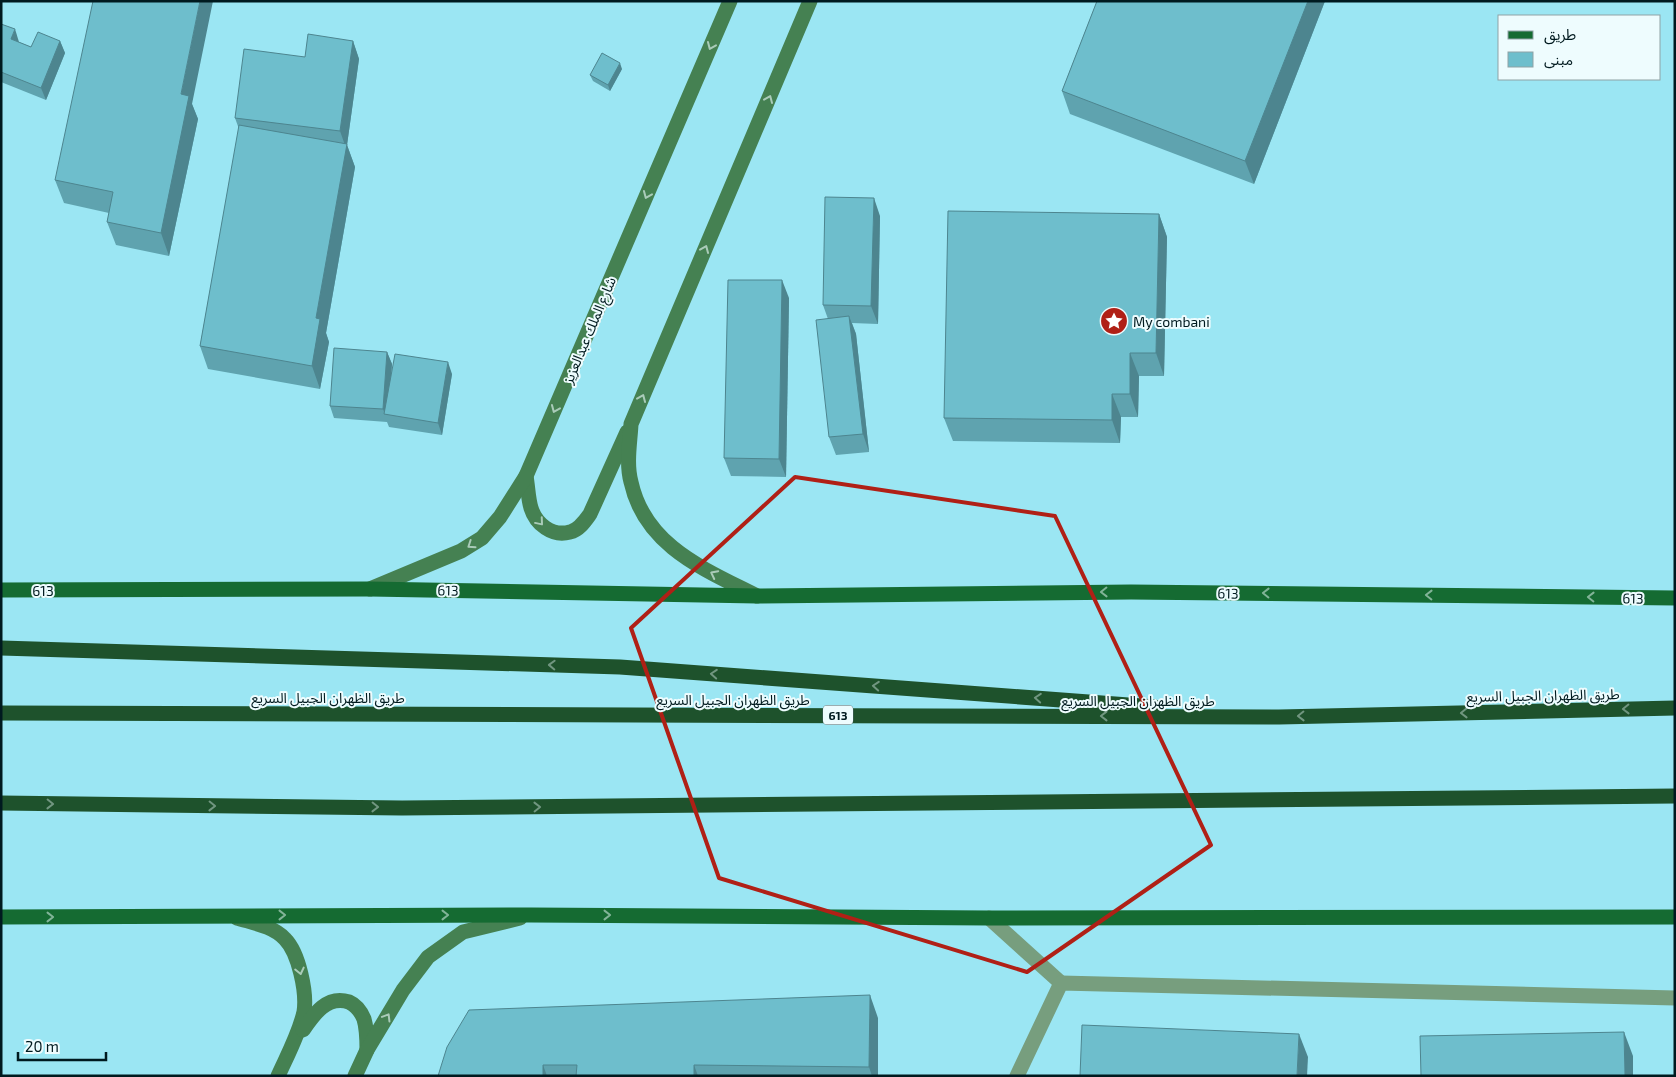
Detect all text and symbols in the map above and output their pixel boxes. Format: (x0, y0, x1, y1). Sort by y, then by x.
legend (1498, 15, 1661, 80)
text: طريق (1544, 25, 1576, 45)
one-way arrow (706, 41, 717, 50)
text: مبنى (1544, 50, 1573, 69)
one-way arrow (762, 95, 773, 104)
one-way arrow (642, 190, 653, 199)
one-way arrow (699, 245, 710, 254)
street label: شارع الملك عبدالعزيز (558, 274, 622, 388)
place icon: My combani (1099, 306, 1129, 336)
place label: My combani (1133, 313, 1210, 330)
one-way arrow (635, 394, 646, 403)
one-way arrow (550, 404, 561, 413)
one-way arrow (534, 516, 543, 525)
one-way arrow (467, 539, 476, 548)
one-way arrow (710, 570, 719, 580)
street label: 613 (437, 581, 459, 599)
street label: 613 (32, 582, 54, 599)
street label: 613 (1217, 584, 1239, 602)
one-way arrow (1099, 587, 1107, 597)
one-way arrow (1262, 588, 1270, 599)
street label: 613 (1622, 589, 1644, 607)
one-way arrow (1424, 590, 1432, 600)
one-way arrow (1587, 592, 1594, 602)
one-way arrow (548, 659, 556, 670)
one-way arrow (710, 668, 718, 679)
one-way arrow (872, 681, 880, 692)
street label: طريق الظهران الجبيل السريع (1466, 685, 1620, 708)
street label: طريق الظهران الجبيل السريع (251, 689, 405, 709)
street label: طريق الظهران الجبيل السريع (656, 691, 810, 711)
street label: طريق الظهران الجبيل السريع (1061, 692, 1215, 712)
one-way arrow (1034, 693, 1042, 704)
one-way arrow (1622, 704, 1630, 714)
road number: 613 (823, 706, 853, 724)
one-way arrow (1459, 707, 1467, 718)
one-way arrow (1099, 711, 1107, 721)
one-way arrow (1297, 711, 1304, 721)
one-way arrow (46, 799, 54, 809)
one-way arrow (209, 801, 217, 811)
one-way arrow (534, 801, 542, 812)
one-way arrow (371, 802, 379, 813)
one-way arrow (279, 910, 287, 920)
one-way arrow (442, 910, 449, 920)
one-way arrow (604, 910, 612, 920)
one-way arrow (46, 912, 54, 922)
one-way arrow (294, 967, 305, 976)
one-way arrow (380, 1014, 390, 1023)
scale bar (18, 1030, 105, 1062)
text: 20 m (25, 1037, 59, 1055)

